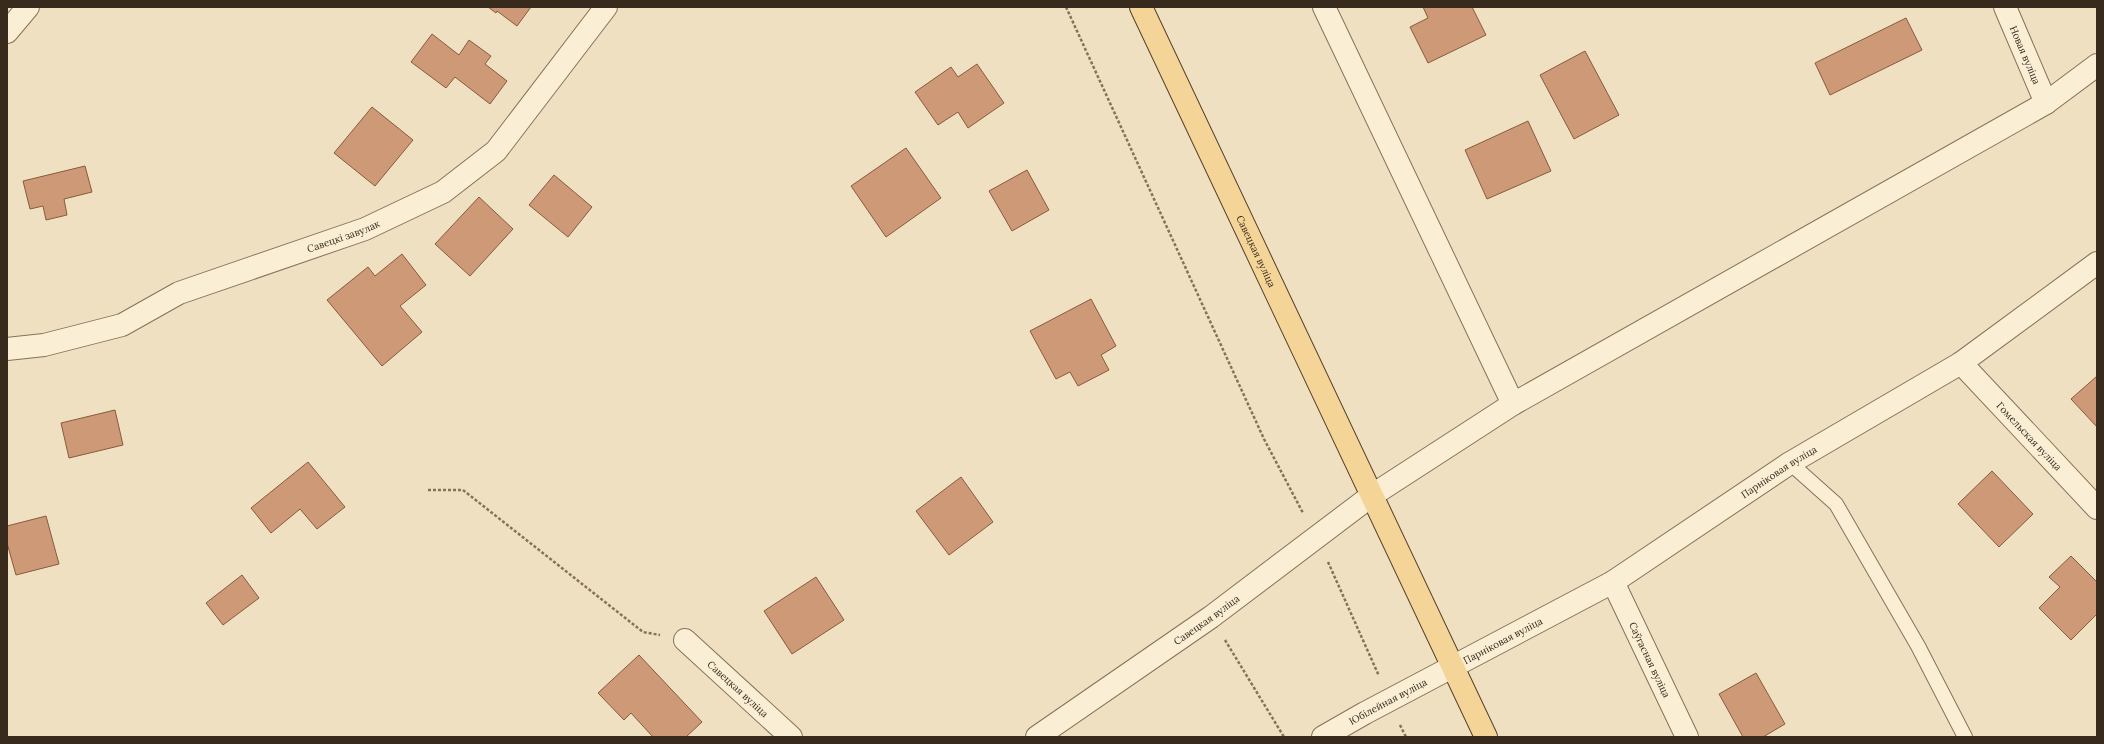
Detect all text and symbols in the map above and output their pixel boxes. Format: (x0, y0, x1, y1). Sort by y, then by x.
street label: Новая вуліца (2007, 24, 2043, 86)
street label: Савецкая вуліца (1233, 213, 1278, 289)
street label: Савецкі завулак (305, 217, 383, 255)
street label: Гомельская вуліца (1994, 399, 2064, 473)
street label: Парніковая вуліца (1738, 443, 1819, 501)
street label: Савецкая вуліца (1171, 592, 1242, 648)
street label: Парніковая вуліца (1461, 614, 1545, 667)
street label: Саўгасная вуліца (1626, 620, 1673, 700)
street label: Савецкая вуліца (705, 658, 771, 720)
street label: Юбілейная вуліца (1347, 675, 1429, 728)

